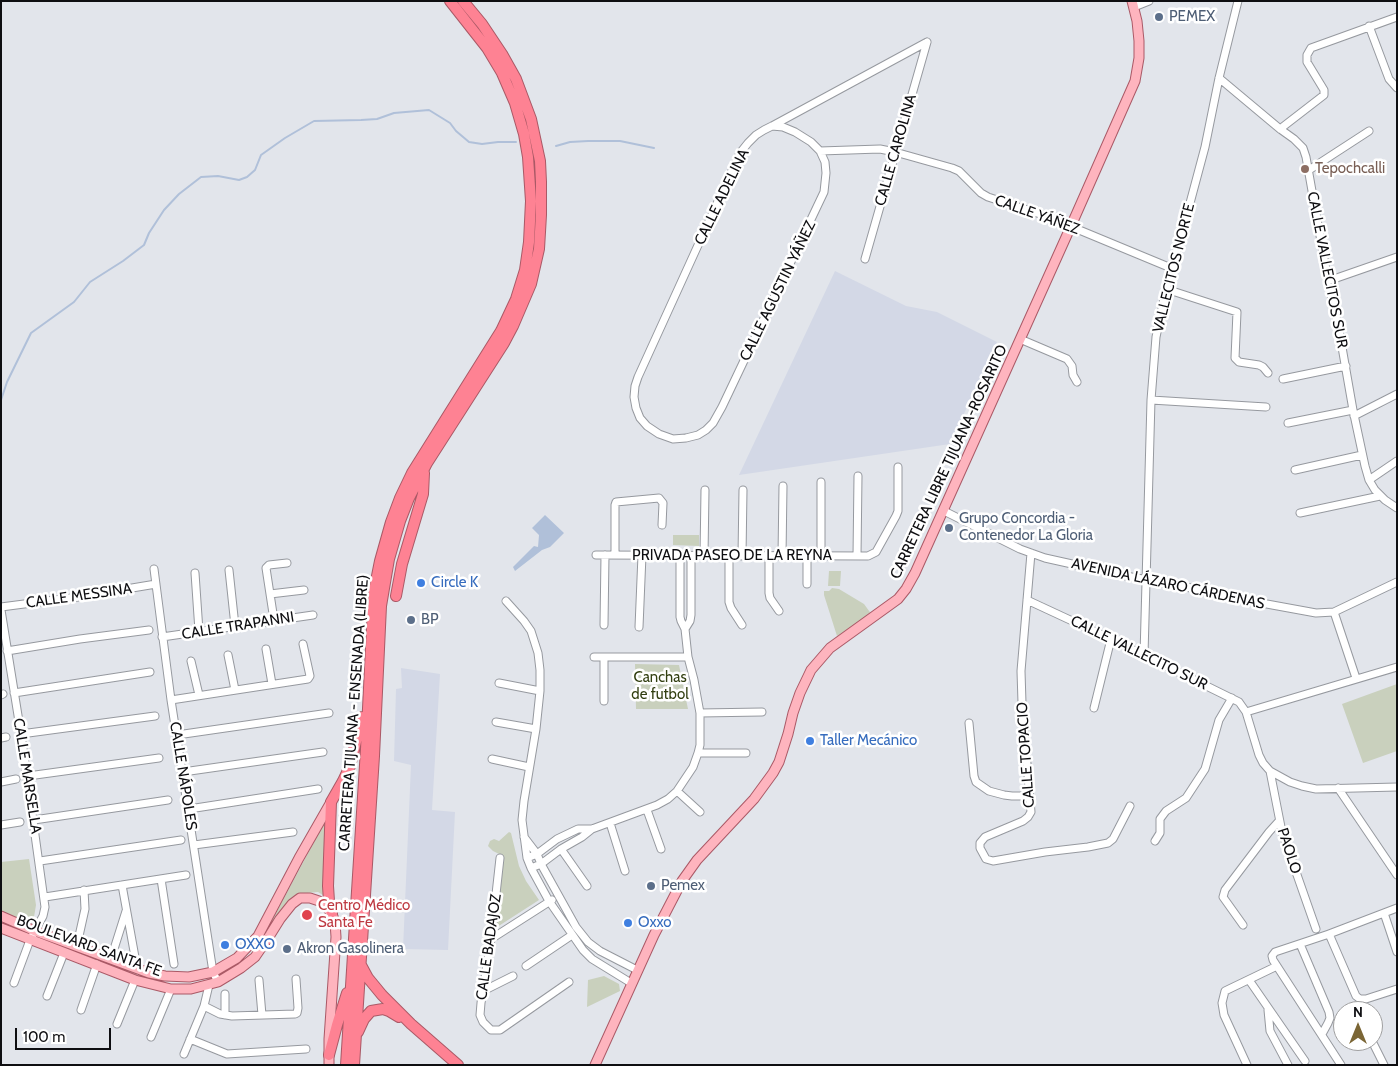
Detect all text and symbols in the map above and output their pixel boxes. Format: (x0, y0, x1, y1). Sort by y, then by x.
place label: PEMEX (1169, 8, 1215, 26)
marker: PEMEX (1153, 11, 1165, 23)
street label: CALLE CAROLINA (871, 92, 921, 208)
street label: CALLE ADELINA (691, 146, 753, 248)
place label: Tepochcalli (1315, 160, 1385, 178)
marker: Tepochcalli (1299, 163, 1311, 175)
street label: CALLE VALLECITOS SUR (1303, 190, 1351, 350)
street label: CALLE YÁÑEZ (992, 191, 1082, 239)
street label: VALLECITOS NORTE (1149, 202, 1199, 334)
street label: CALLE AGUSTIN YÁÑEZ (736, 218, 820, 364)
street label: CARRETERA LIBRE TIJUANA-ROSARITO (887, 342, 1011, 582)
place label: Grupo Concordia - Contenedor La Gloria (959, 510, 1093, 545)
marker: Grupo Concordia - Contenedor La Gloria (943, 522, 955, 534)
street label: PRIVADA PASEO DE LA REYNA (632, 547, 832, 565)
street label: AVENIDA LÁZARO CÁRDENAS (1070, 555, 1266, 613)
street label: CARRETERA TIJUANA - ENSENADA (LIBRE) (335, 574, 373, 852)
place label: Circle K (431, 574, 478, 592)
marker: Circle K (415, 577, 427, 589)
street label: CALLE MESSINA (25, 580, 133, 612)
street label: CALLE TRAPANNI (180, 608, 296, 644)
place label: BP (421, 611, 439, 629)
street label: CALLE VALLECITO SUR (1068, 612, 1210, 694)
marker: BP (405, 614, 417, 626)
park label: Canchas de futbol (631, 669, 689, 704)
street label: CALLE TOPACIO (1013, 701, 1039, 809)
street label: CALLE MARSELLA (9, 717, 45, 835)
street label: CALLE NÁPOLES (166, 720, 200, 832)
place label: Taller Mecánico (820, 732, 917, 750)
marker: Taller Mecánico (804, 735, 816, 747)
street label: PAOLO (1273, 826, 1305, 876)
place label: Pemex (661, 877, 705, 895)
marker: Pemex (645, 880, 657, 892)
street label: CALLE BADAJOZ (473, 893, 505, 1001)
place label: Centro Médico Santa Fe (318, 897, 410, 932)
marker: Centro Médico Santa Fe (300, 908, 314, 922)
street label: BOULEVARD SANTA FE (14, 911, 164, 981)
place label: Oxxo (638, 914, 672, 932)
marker: Oxxo (622, 917, 634, 929)
place label: OXXO (235, 936, 275, 954)
marker: OXXO (219, 939, 231, 951)
place label: Akron Gasolinera (297, 940, 404, 958)
marker: Akron Gasolinera (281, 943, 293, 955)
north arrow (1333, 1001, 1383, 1051)
text: N (1353, 1003, 1363, 1021)
scale bar (18, 1018, 114, 1050)
text: 100 m (23, 1028, 65, 1046)

